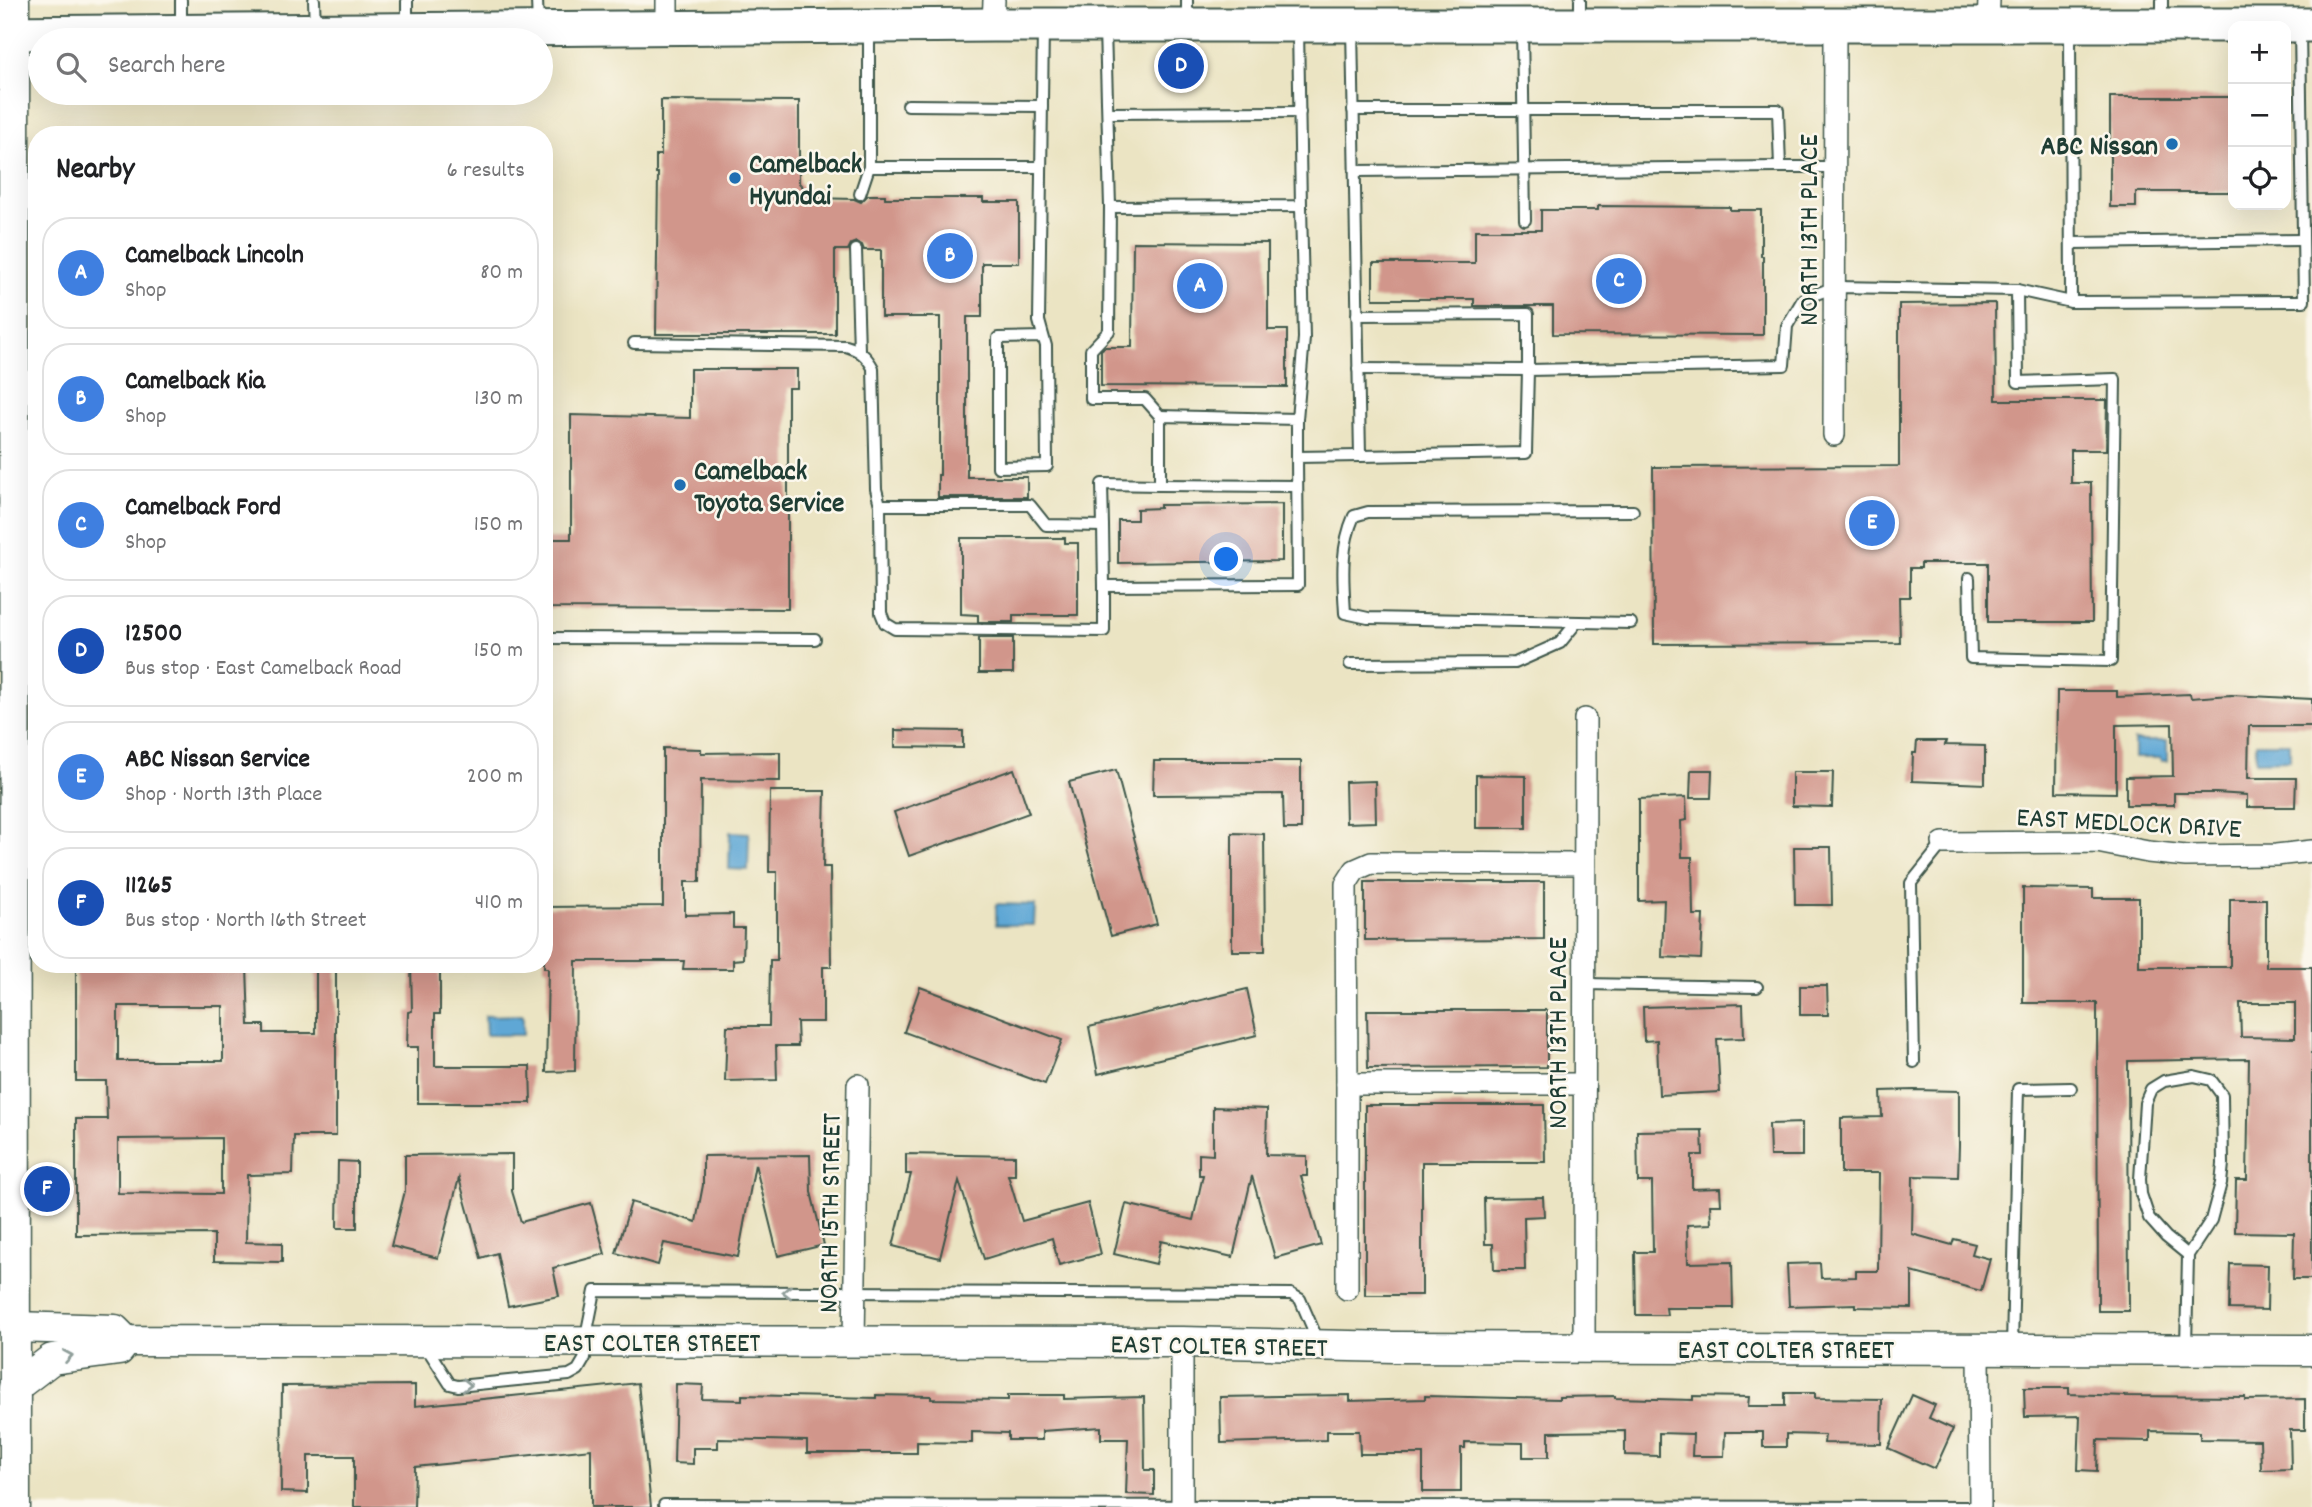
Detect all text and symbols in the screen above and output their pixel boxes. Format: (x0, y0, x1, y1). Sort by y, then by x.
map controls (2228, 21, 2291, 210)
button: + (2228, 21, 2291, 84)
search box (28, 28, 553, 105)
pin: D (1158, 40, 1204, 92)
icon: search (52, 48, 90, 86)
text: Search here (108, 48, 226, 85)
button: − (2228, 84, 2291, 147)
place label: ABC Nissan (2041, 129, 2158, 169)
street label: NORTH 13TH PLACE (1792, 134, 1832, 326)
marker: ABC Nissan (2164, 136, 2180, 152)
place label: Camelback Hyundai (749, 147, 862, 219)
button: locate (2228, 147, 2291, 210)
text: Nearby (56, 150, 134, 193)
text: 6 results (447, 155, 525, 188)
marker: Camelback Hyundai (727, 170, 743, 186)
pin: B (927, 230, 973, 282)
text: Camelback Lincoln (125, 238, 304, 275)
pin: C (1596, 255, 1642, 307)
text: A (75, 257, 87, 290)
text: 80 m (480, 257, 523, 290)
pin: A (1177, 260, 1223, 312)
text: Shop (125, 275, 167, 308)
text: Camelback Kia (125, 364, 265, 401)
text: B (76, 383, 86, 416)
text: 130 m (474, 383, 523, 416)
text: Shop (125, 401, 167, 434)
place label: Camelback Toyota Service (694, 454, 844, 526)
marker: Camelback Toyota Service (672, 477, 688, 493)
text: Camelback Ford (125, 490, 281, 527)
pin: E (1849, 497, 1895, 549)
text: C (75, 509, 87, 542)
text: 150 m (474, 509, 523, 542)
text: Shop (125, 527, 167, 560)
your location (1209, 542, 1243, 576)
text: 12500 (125, 616, 182, 653)
text: D (75, 635, 87, 668)
text: 150 m (474, 635, 523, 668)
text: Bus stop · East Camelback Road (125, 653, 401, 686)
text: ABC Nissan Service (125, 742, 310, 779)
text: E (76, 761, 86, 794)
text: 200 m (467, 761, 523, 794)
text: Shop · North 13th Place (125, 779, 322, 812)
street label: EAST MEDLOCK DRIVE (2015, 800, 2243, 852)
text: 11265 (125, 868, 173, 905)
text: F (76, 887, 86, 920)
text: 410 m (475, 887, 523, 920)
text: Bus stop · North 16th Street (125, 905, 366, 938)
street label: NORTH 13TH PLACE (1541, 937, 1581, 1129)
street label: NORTH 15TH STREET (811, 1113, 855, 1314)
pin: F (24, 1163, 70, 1215)
one-way arrow (781, 1284, 791, 1300)
street label: EAST COLTER STREET (543, 1326, 761, 1366)
street label: EAST COLTER STREET (1110, 1327, 1328, 1371)
street label: EAST COLTER STREET (1677, 1333, 1895, 1373)
one-way arrow (62, 1349, 74, 1364)
one-way arrow (462, 1378, 473, 1393)

